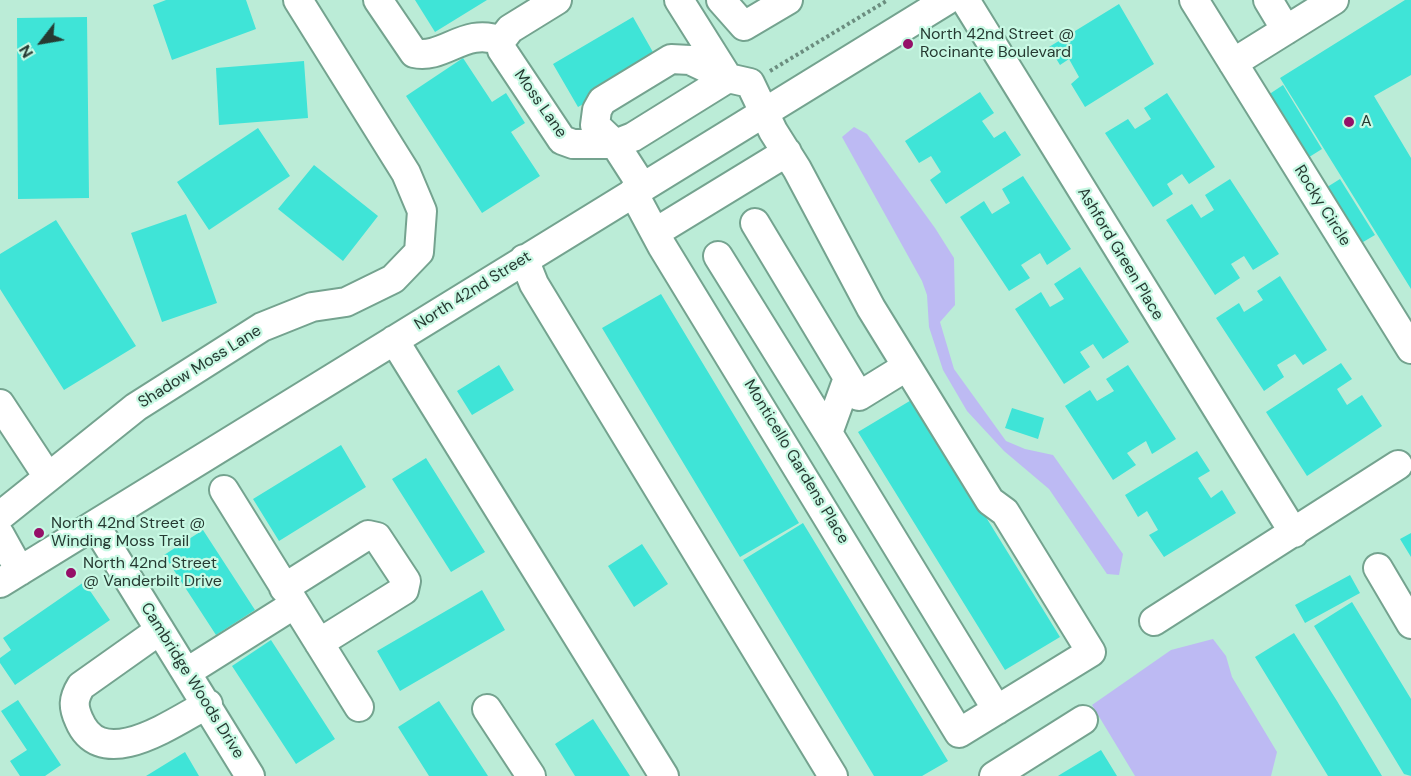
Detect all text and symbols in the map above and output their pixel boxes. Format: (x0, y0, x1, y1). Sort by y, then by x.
north arrow (12, 12, 72, 72)
place label: North 42nd Street @ Rocinante Boulevard (920, 25, 1074, 63)
marker: North 42nd Street @ Rocinante Boulevard (901, 37, 915, 51)
text: N (14, 41, 38, 62)
street label: Moss Lane (510, 66, 570, 142)
place label: A (1361, 112, 1372, 132)
marker: A (1342, 115, 1356, 129)
street label: Rocky Circle (1290, 162, 1354, 250)
street label: Ashford Green Place (1073, 184, 1167, 324)
street label: North 42nd Street (411, 247, 535, 335)
street label: Shadow Moss Lane (135, 321, 265, 413)
street label: Monticello Gardens Place (739, 376, 853, 548)
place label: North 42nd Street @ Winding Moss Trail (51, 514, 205, 552)
marker: North 42nd Street @ Winding Moss Trail (32, 526, 46, 540)
place label: North 42nd Street @ Vanderbilt Drive (83, 554, 222, 592)
marker: North 42nd Street @ Vanderbilt Drive (64, 566, 78, 580)
street label: Cambridge Woods Drive (136, 600, 248, 762)

